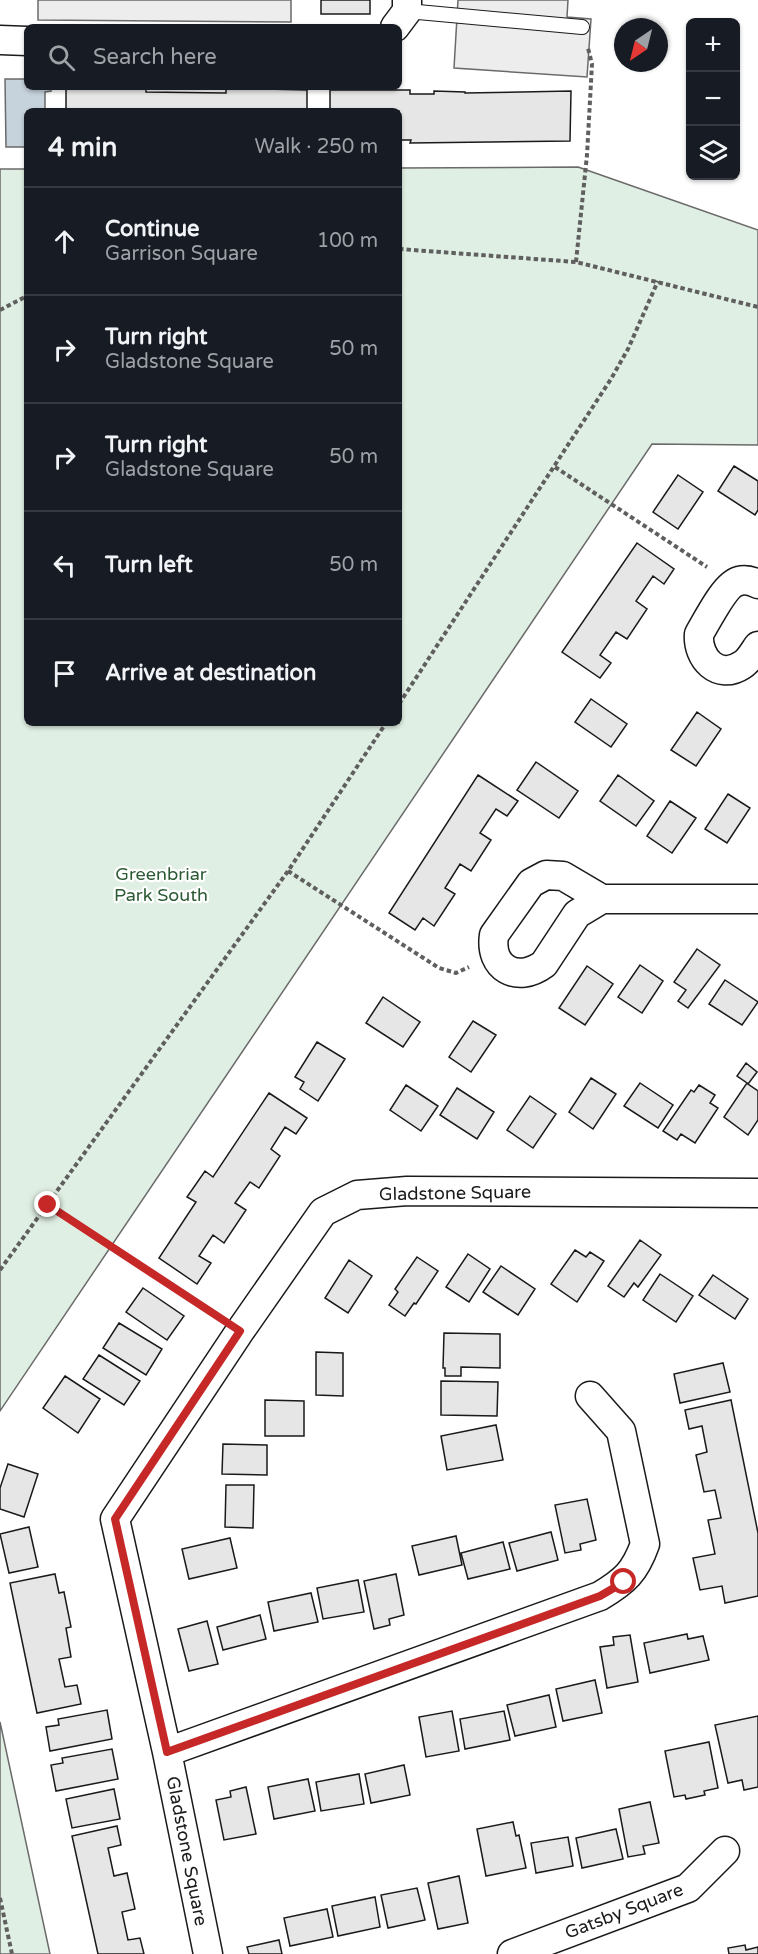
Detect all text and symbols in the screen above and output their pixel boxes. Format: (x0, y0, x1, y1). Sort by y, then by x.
north arrow (614, 18, 668, 72)
map controls (686, 18, 740, 180)
button: + (686, 18, 740, 72)
search box (24, 24, 402, 90)
icon: search (45, 41, 78, 74)
text: Search here (93, 44, 217, 70)
button: − (686, 72, 740, 126)
button: layers (686, 126, 740, 180)
text: 4 min (48, 132, 117, 163)
text: Walk · 250 m (255, 135, 378, 159)
text: Continue (105, 216, 200, 242)
icon: ahead (48, 225, 81, 258)
text: 100 m (317, 229, 378, 253)
text: Garrison Square (105, 242, 258, 266)
text: Turn right (105, 324, 207, 350)
icon: right (48, 333, 81, 366)
text: 50 m (329, 337, 378, 361)
text: Gladstone Square (105, 350, 274, 374)
text: Turn right (105, 432, 207, 458)
icon: right (48, 441, 81, 474)
text: 50 m (329, 445, 378, 469)
text: Gladstone Square (105, 458, 274, 482)
icon: left (48, 549, 81, 582)
text: Turn left (105, 552, 193, 578)
text: 50 m (329, 553, 378, 577)
icon: arrive (48, 657, 81, 690)
text: Arrive at destination (105, 660, 316, 686)
park label: Greenbriar Park South (114, 863, 208, 906)
street label: Gladstone Square (379, 1181, 531, 1205)
route end (34, 1191, 60, 1217)
route start (610, 1568, 636, 1594)
street label: Gladstone Square (162, 1774, 212, 1928)
street label: Gatsby Square (562, 1878, 686, 1944)

